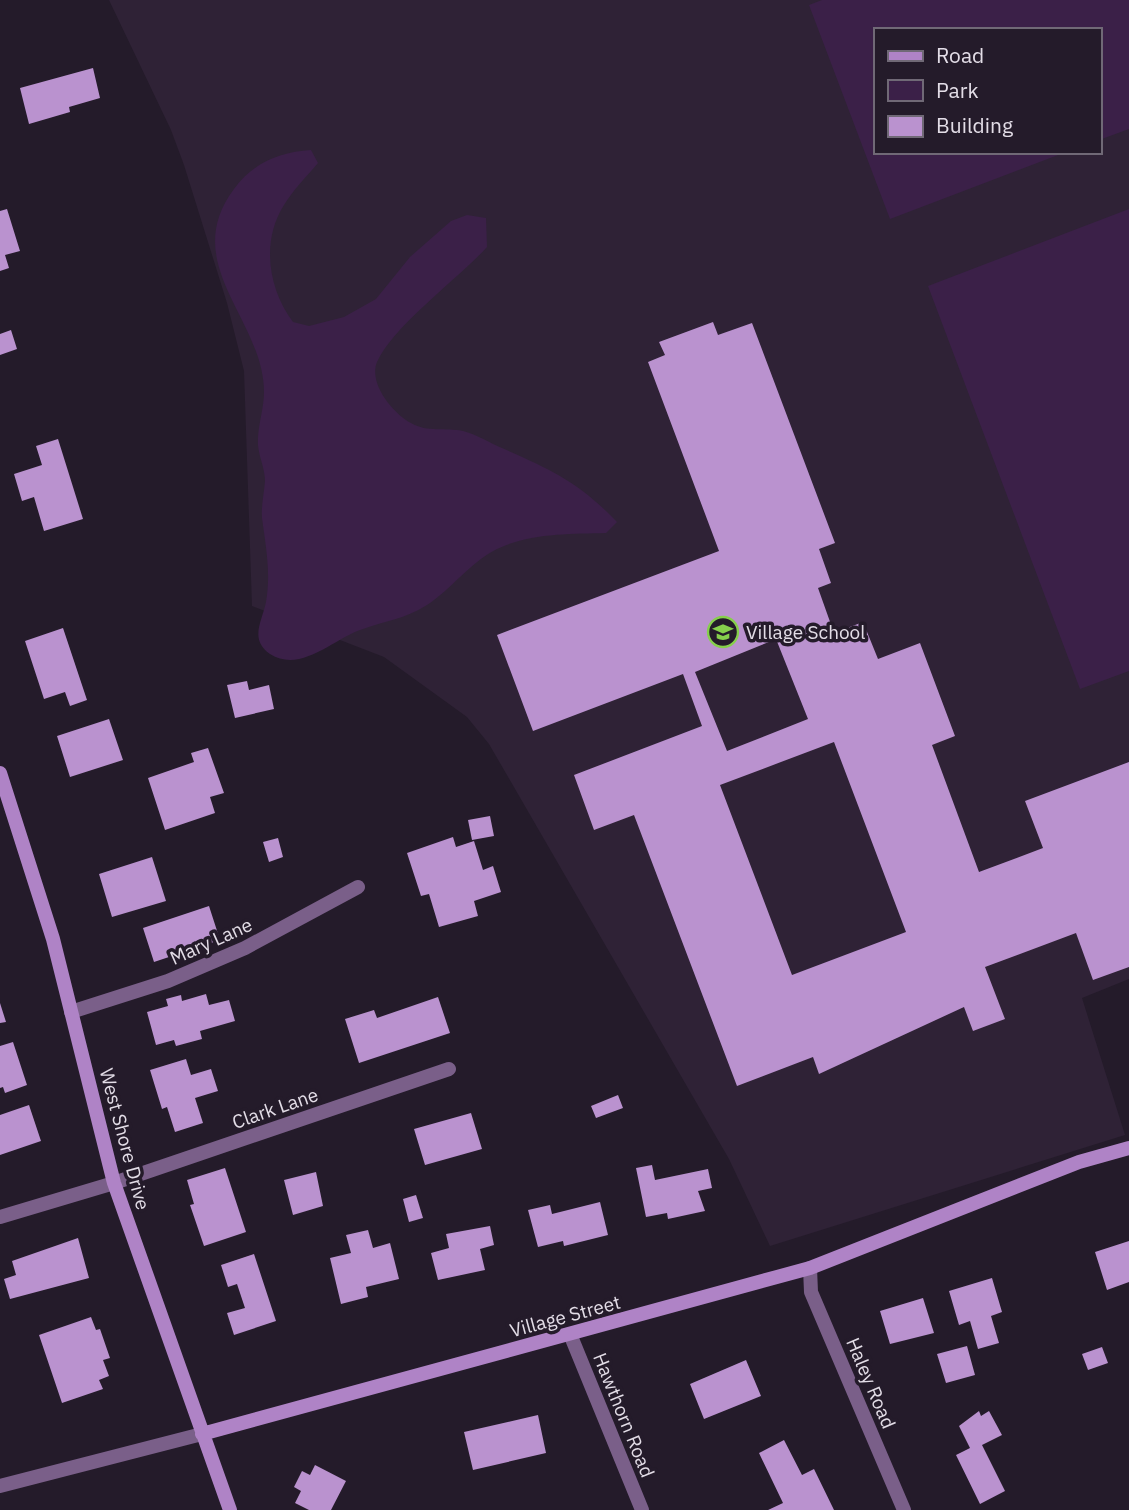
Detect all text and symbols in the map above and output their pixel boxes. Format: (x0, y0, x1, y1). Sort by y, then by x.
legend (874, 28, 1101, 154)
text: Road (936, 41, 984, 69)
text: Park (936, 76, 979, 104)
text: Building (936, 111, 1013, 139)
school or university icon: Village School (706, 615, 740, 649)
place label: Village School (746, 620, 865, 644)
street label: Mary Lane (166, 912, 256, 970)
street label: West Shore Drive (95, 1066, 155, 1212)
street label: Clark Lane (229, 1082, 321, 1134)
street label: Village Street (507, 1290, 623, 1342)
street label: Haley Road (841, 1334, 901, 1432)
street label: Hawthorn Road (588, 1349, 660, 1481)

